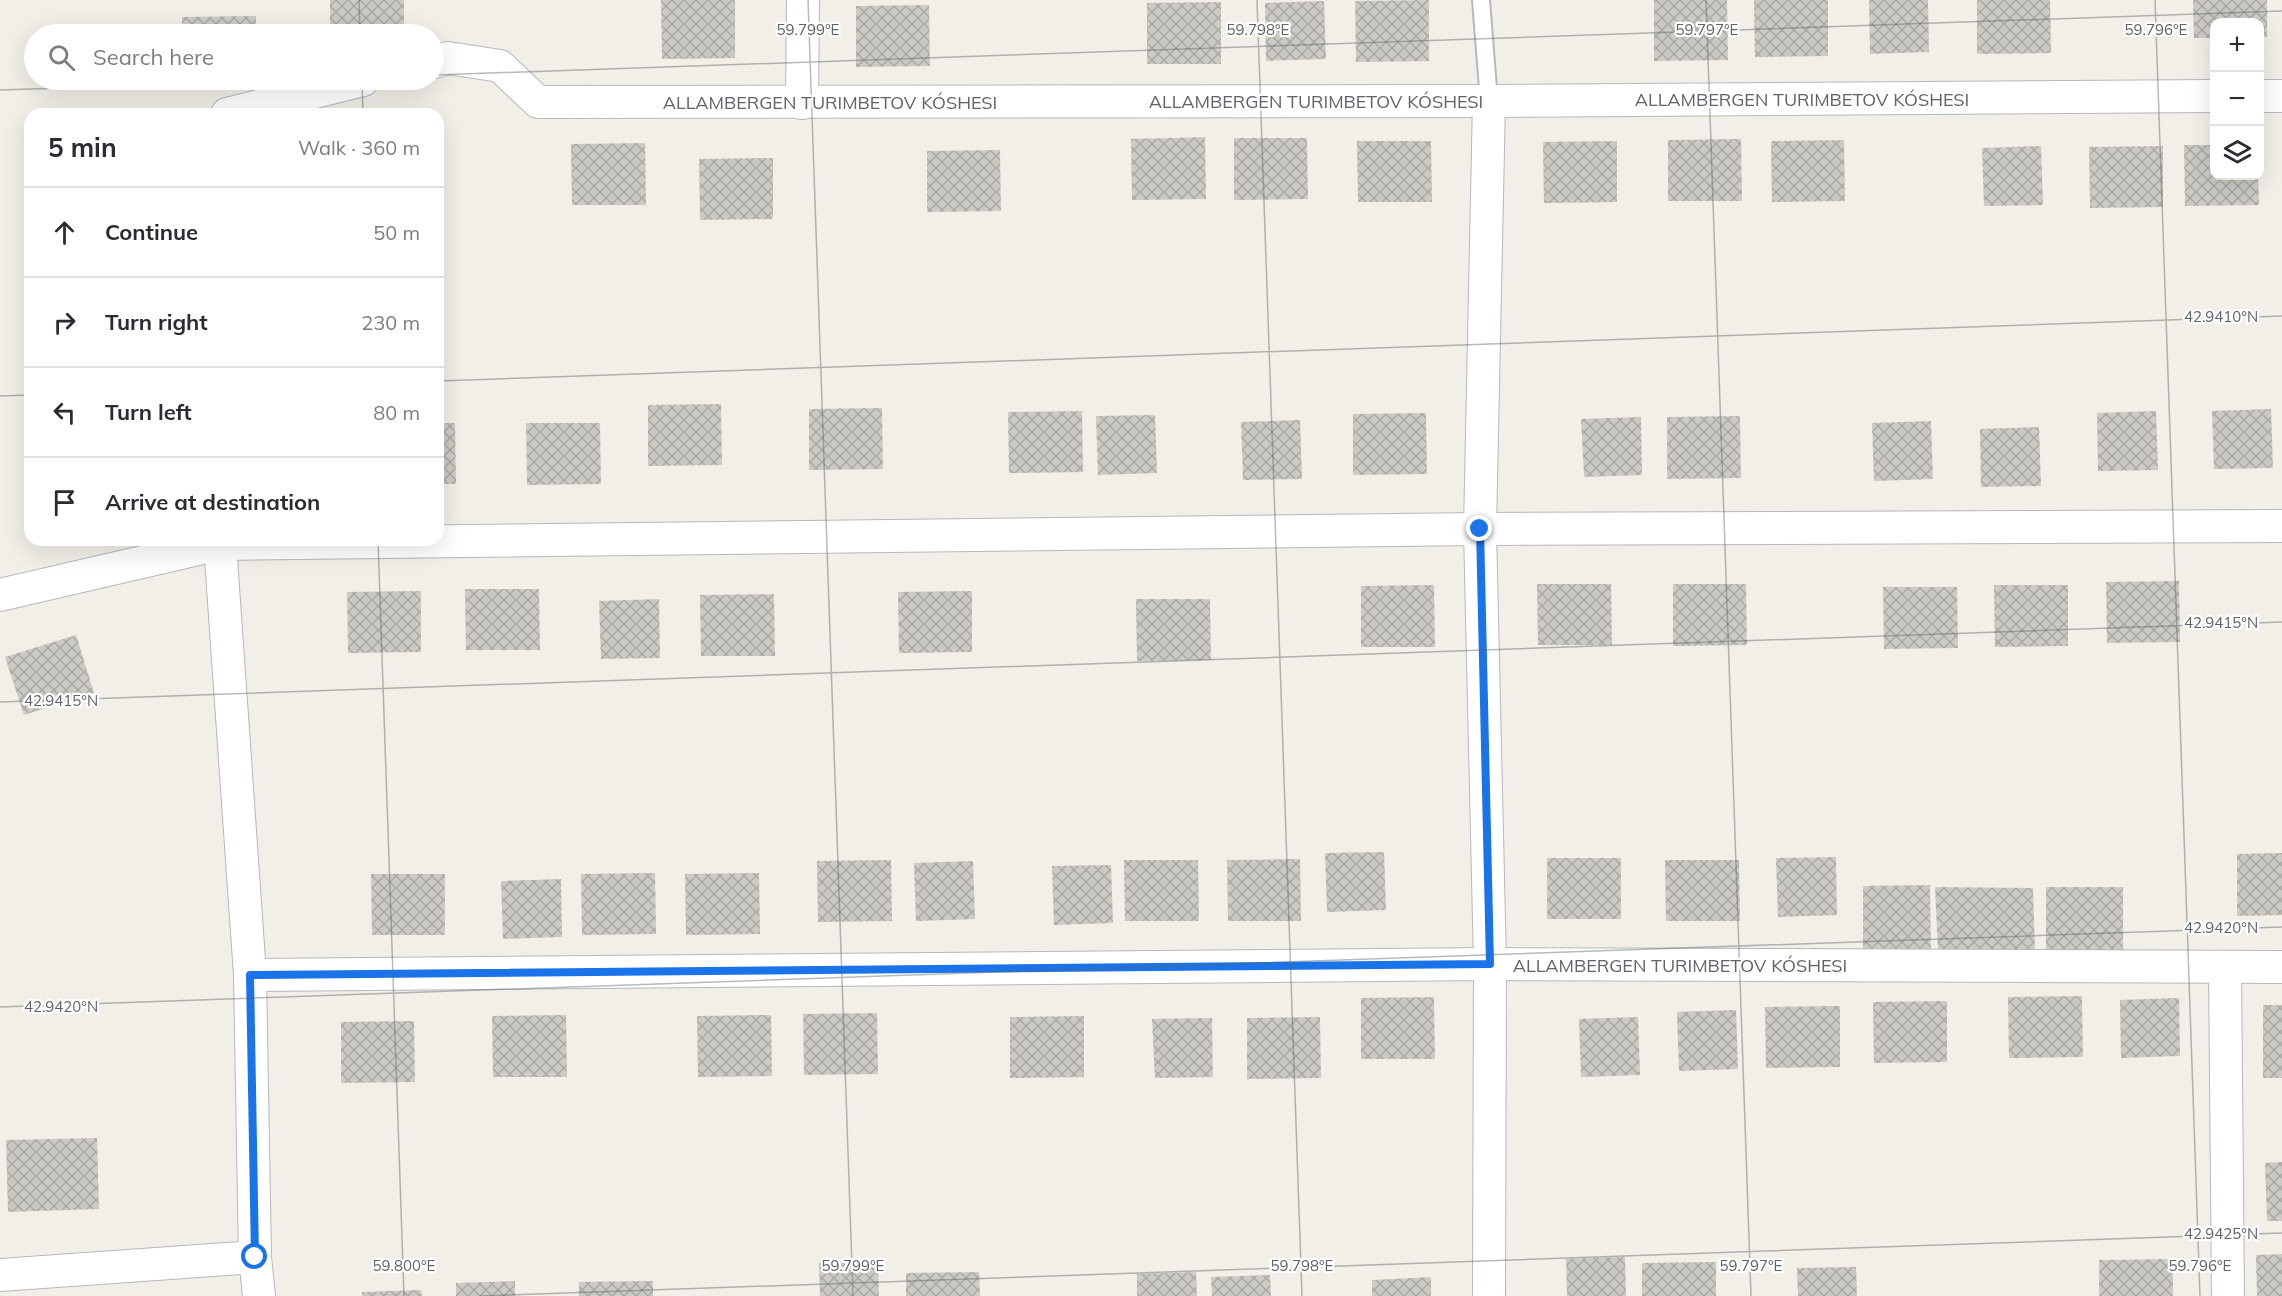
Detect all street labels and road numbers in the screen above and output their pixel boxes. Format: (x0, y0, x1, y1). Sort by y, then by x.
street label: ALLAMBERGEN TURIMBETOV KÓSHESI (1635, 88, 1969, 111)
street label: ALLAMBERGEN TURIMBETOV KÓSHESI (1149, 90, 1483, 113)
street label: ALLAMBERGEN TURIMBETOV KÓSHESI (663, 91, 997, 114)
street label: ALLAMBERGEN TURIMBETOV KÓSHESI (1513, 954, 1847, 977)

